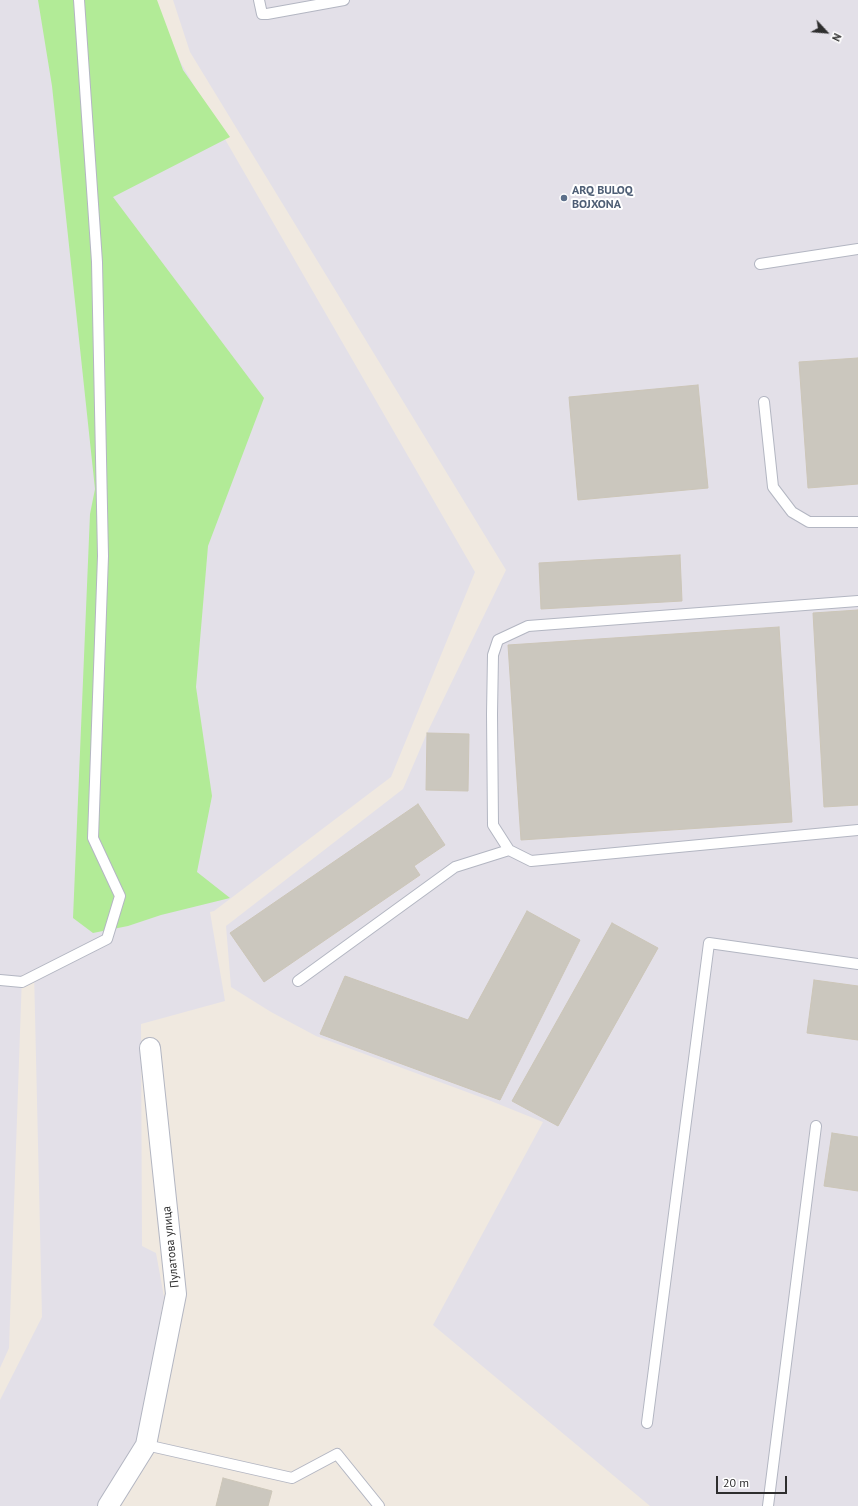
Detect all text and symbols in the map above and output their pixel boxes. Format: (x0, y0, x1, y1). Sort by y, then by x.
north arrow (806, 12, 846, 52)
text: N (829, 31, 845, 44)
place label: ARQ BULOQ BOJXONA (572, 184, 633, 212)
marker: ARQ BULOQ BOJXONA (559, 193, 569, 203)
street label: Пулатова улица (160, 1205, 182, 1289)
scale bar (718, 1468, 789, 1494)
text: 20 m (723, 1475, 749, 1490)

